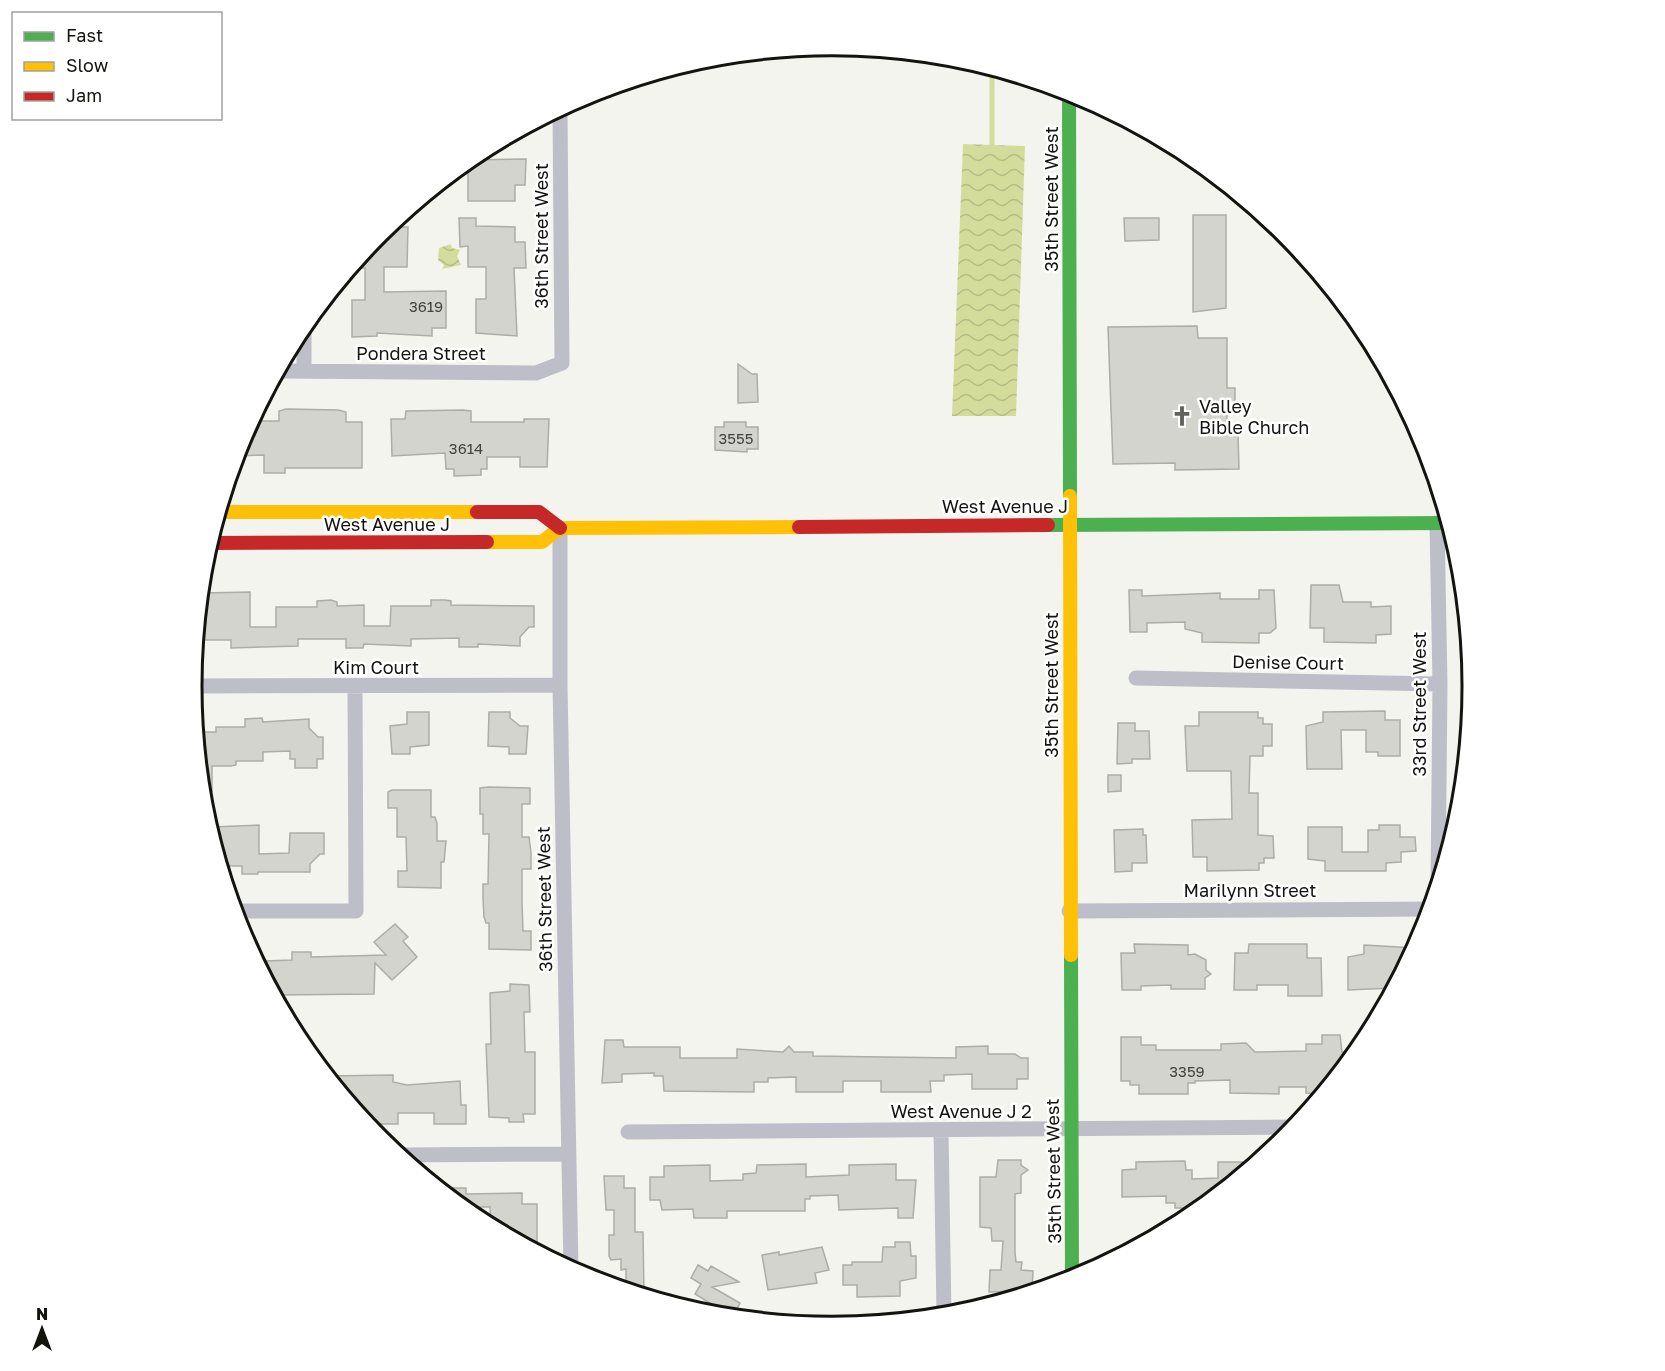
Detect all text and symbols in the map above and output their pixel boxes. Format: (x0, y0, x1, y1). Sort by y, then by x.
legend (12, 12, 222, 120)
text: Fast (66, 24, 103, 46)
text: Slow (66, 54, 109, 76)
text: Jam (66, 84, 102, 106)
street label: 35th Street West (1040, 126, 1062, 272)
street label: 36th Street West (530, 163, 552, 309)
house number: 3619 (409, 297, 443, 315)
street label: Pondera Street (356, 342, 486, 364)
place label: Valley Bible Church (1199, 395, 1309, 438)
church icon: Valley Bible Church (1170, 404, 1194, 428)
house number: 3555 (719, 429, 753, 447)
house number: 3614 (449, 439, 483, 457)
street label: West Avenue J (942, 495, 1068, 517)
street label: West Avenue J (324, 513, 450, 535)
street label: 35th Street West (1040, 612, 1062, 758)
street label: 33rd Street West (1408, 632, 1430, 777)
street label: Denise Court (1232, 650, 1344, 674)
street label: Kim Court (333, 656, 419, 678)
street label: 36th Street West (532, 826, 556, 972)
street label: Marilynn Street (1184, 879, 1316, 901)
house number: 3359 (1169, 1062, 1205, 1080)
street label: 35th Street West (1041, 1098, 1065, 1244)
street label: West Avenue J 2 (890, 1100, 1032, 1122)
north arrow (12, 1299, 72, 1359)
text: N (36, 1304, 48, 1324)

